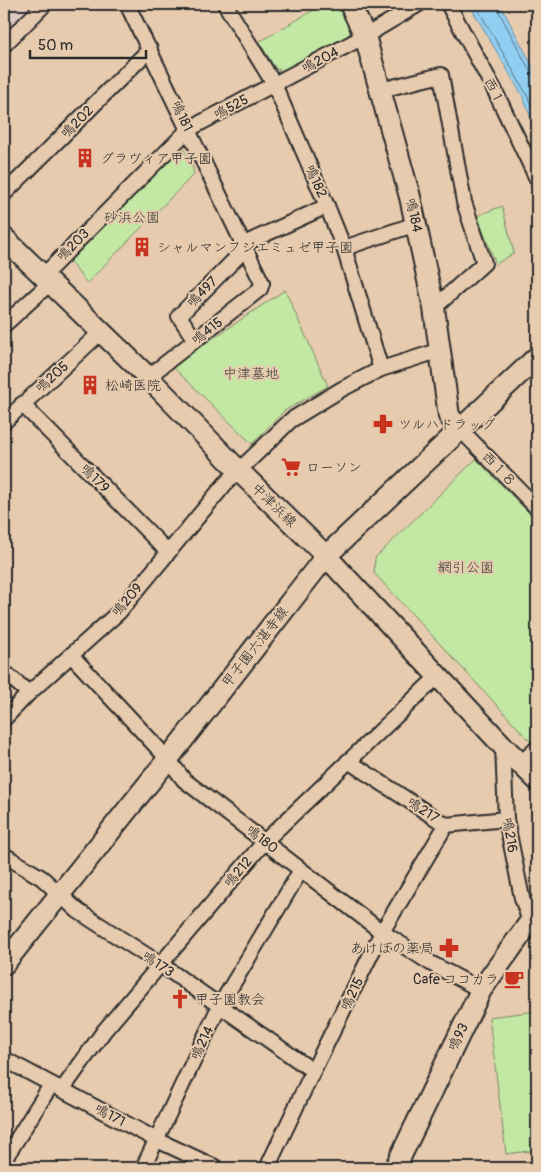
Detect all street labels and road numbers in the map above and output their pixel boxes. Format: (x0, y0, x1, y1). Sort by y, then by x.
street label: 鳴204 (299, 43, 341, 77)
street label: 西１ (480, 75, 508, 107)
street label: 鳴525 (211, 91, 251, 123)
street label: 鳴181 (167, 98, 197, 134)
street label: 鳴202 (57, 102, 97, 142)
street label: 鳴182 (301, 162, 331, 200)
street label: 鳴184 (402, 196, 426, 234)
street label: 鳴203 (53, 225, 93, 265)
street label: 鳴497 (183, 273, 221, 311)
street label: 鳴415 (188, 313, 226, 349)
street label: 鳴205 (32, 358, 72, 396)
street label: 西１８ (478, 448, 520, 490)
street label: 鳴179 (77, 460, 113, 496)
street label: 中津浜線 (248, 479, 300, 531)
street label: 鳴209 (108, 580, 146, 620)
street label: 甲子園六湛寺線 (218, 603, 292, 691)
street label: 鳴217 (404, 793, 443, 827)
street label: 鳴216 (499, 816, 521, 854)
street label: 鳴180 (243, 821, 281, 857)
street label: 鳴212 (220, 853, 256, 891)
street label: 鳴173 (139, 947, 177, 981)
street label: 鳴215 (337, 975, 367, 1013)
street label: 鳴93 (444, 1020, 472, 1054)
street label: 鳴214 (187, 1023, 217, 1063)
street label: 鳴171 (92, 1100, 128, 1130)

